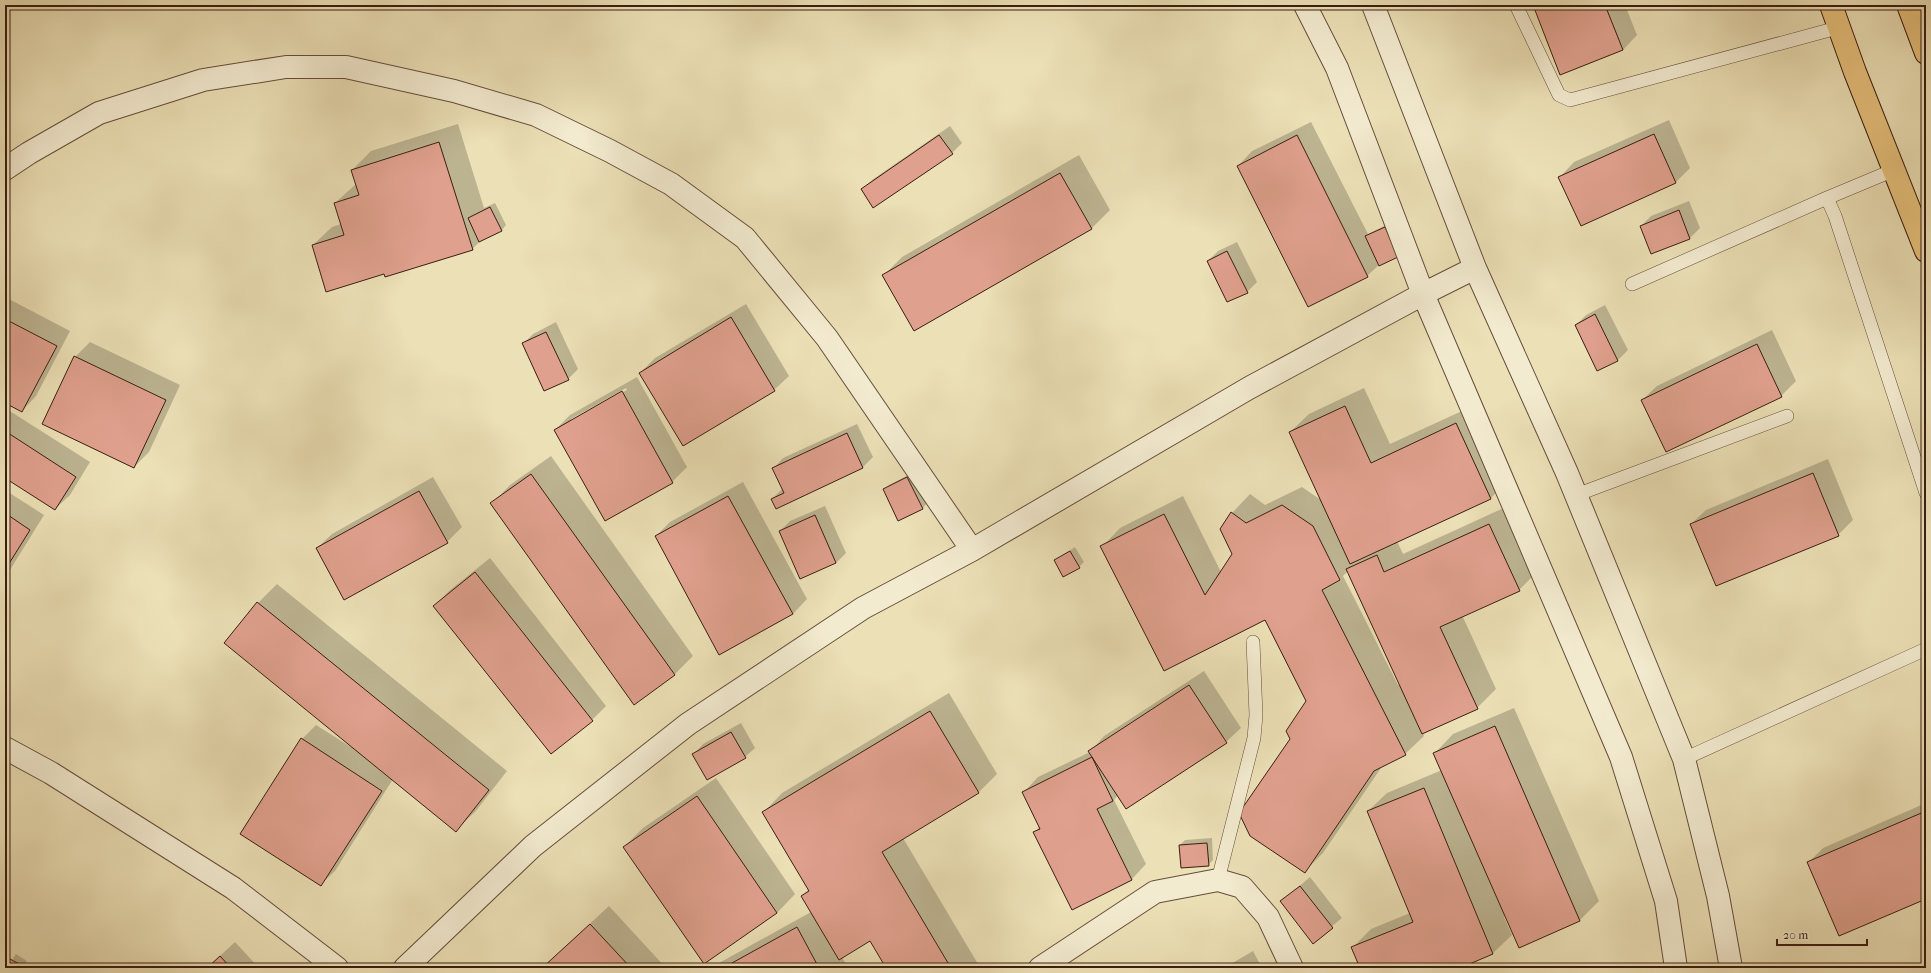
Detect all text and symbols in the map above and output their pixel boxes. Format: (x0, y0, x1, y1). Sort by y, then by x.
scale bar (1777, 921, 1867, 947)
text: 20 m (1783, 928, 1808, 942)

